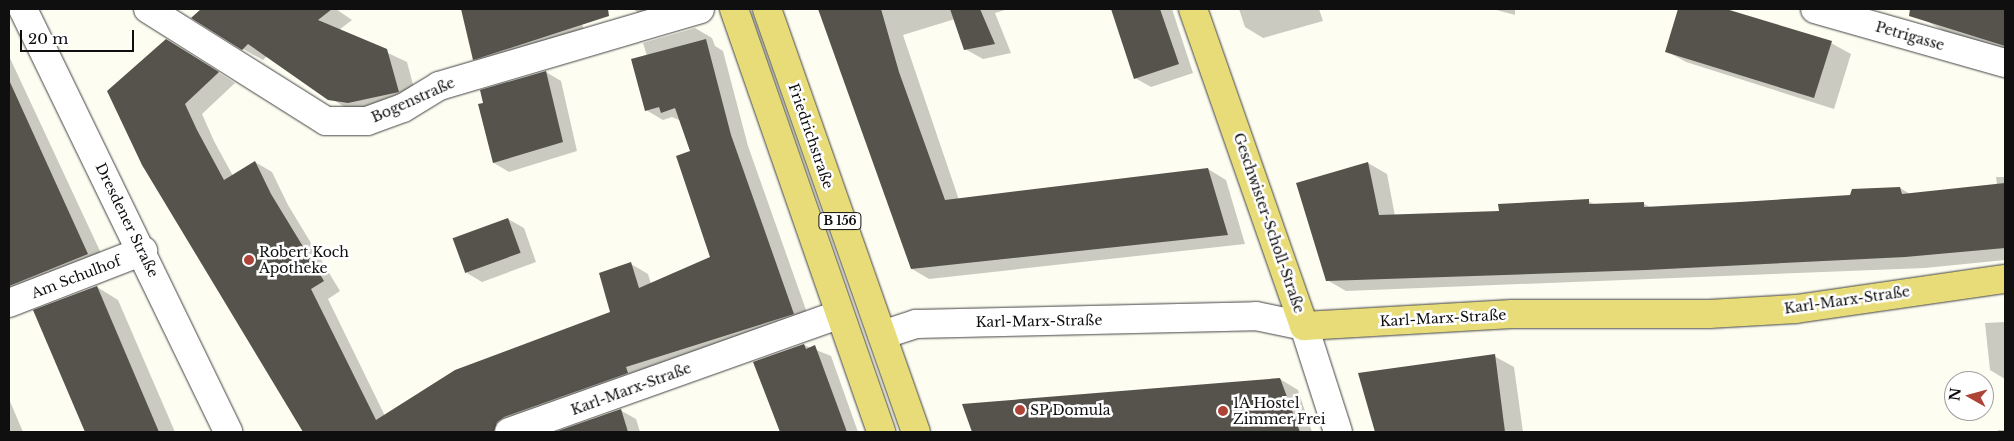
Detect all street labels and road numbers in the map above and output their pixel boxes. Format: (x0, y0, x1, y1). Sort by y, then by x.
street label: Petrigasse (1874, 18, 1946, 54)
street label: Bogenstraße (369, 74, 457, 126)
street label: Friedrichstraße (785, 81, 837, 191)
street label: Geschwister-Scholl-Straße (1230, 131, 1308, 315)
street label: Dresdener Straße (92, 160, 162, 280)
road number: B 156 (818, 212, 862, 230)
street label: Am Schulhof (29, 252, 123, 302)
street label: Karl-Marx-Straße (1783, 283, 1911, 317)
street label: Karl-Marx-Straße (1379, 306, 1507, 330)
street label: Karl-Marx-Straße (975, 311, 1103, 331)
street label: Karl-Marx-Straße (569, 359, 693, 419)

